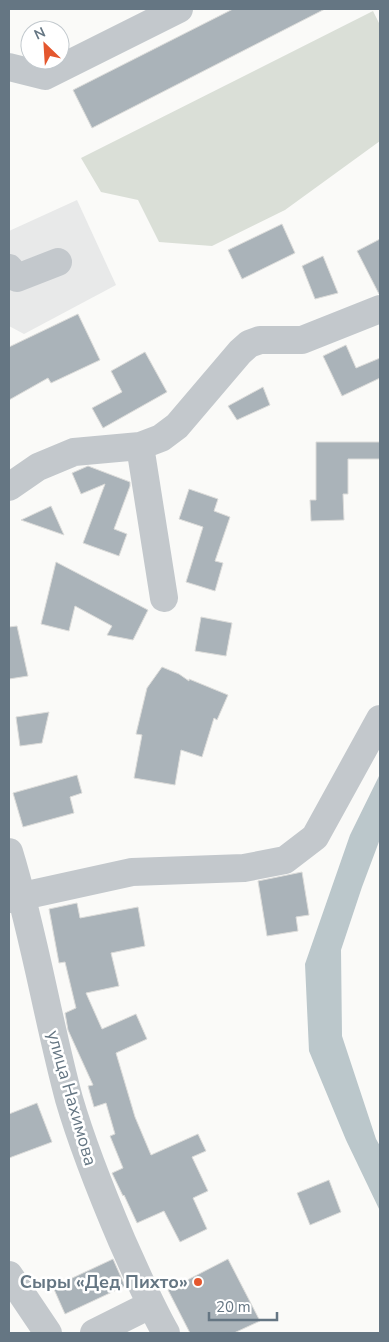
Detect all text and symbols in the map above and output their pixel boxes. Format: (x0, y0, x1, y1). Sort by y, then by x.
north arrow (20, 20, 70, 70)
text: N (31, 23, 48, 44)
street label: улица Нахимова (41, 1027, 103, 1169)
place label: Сыры «Дед Пихто» (20, 1270, 188, 1294)
marker: Сыры «Дед Пихто» (192, 1276, 204, 1288)
scale bar (209, 1290, 276, 1322)
text: 20 m (216, 1297, 251, 1317)

